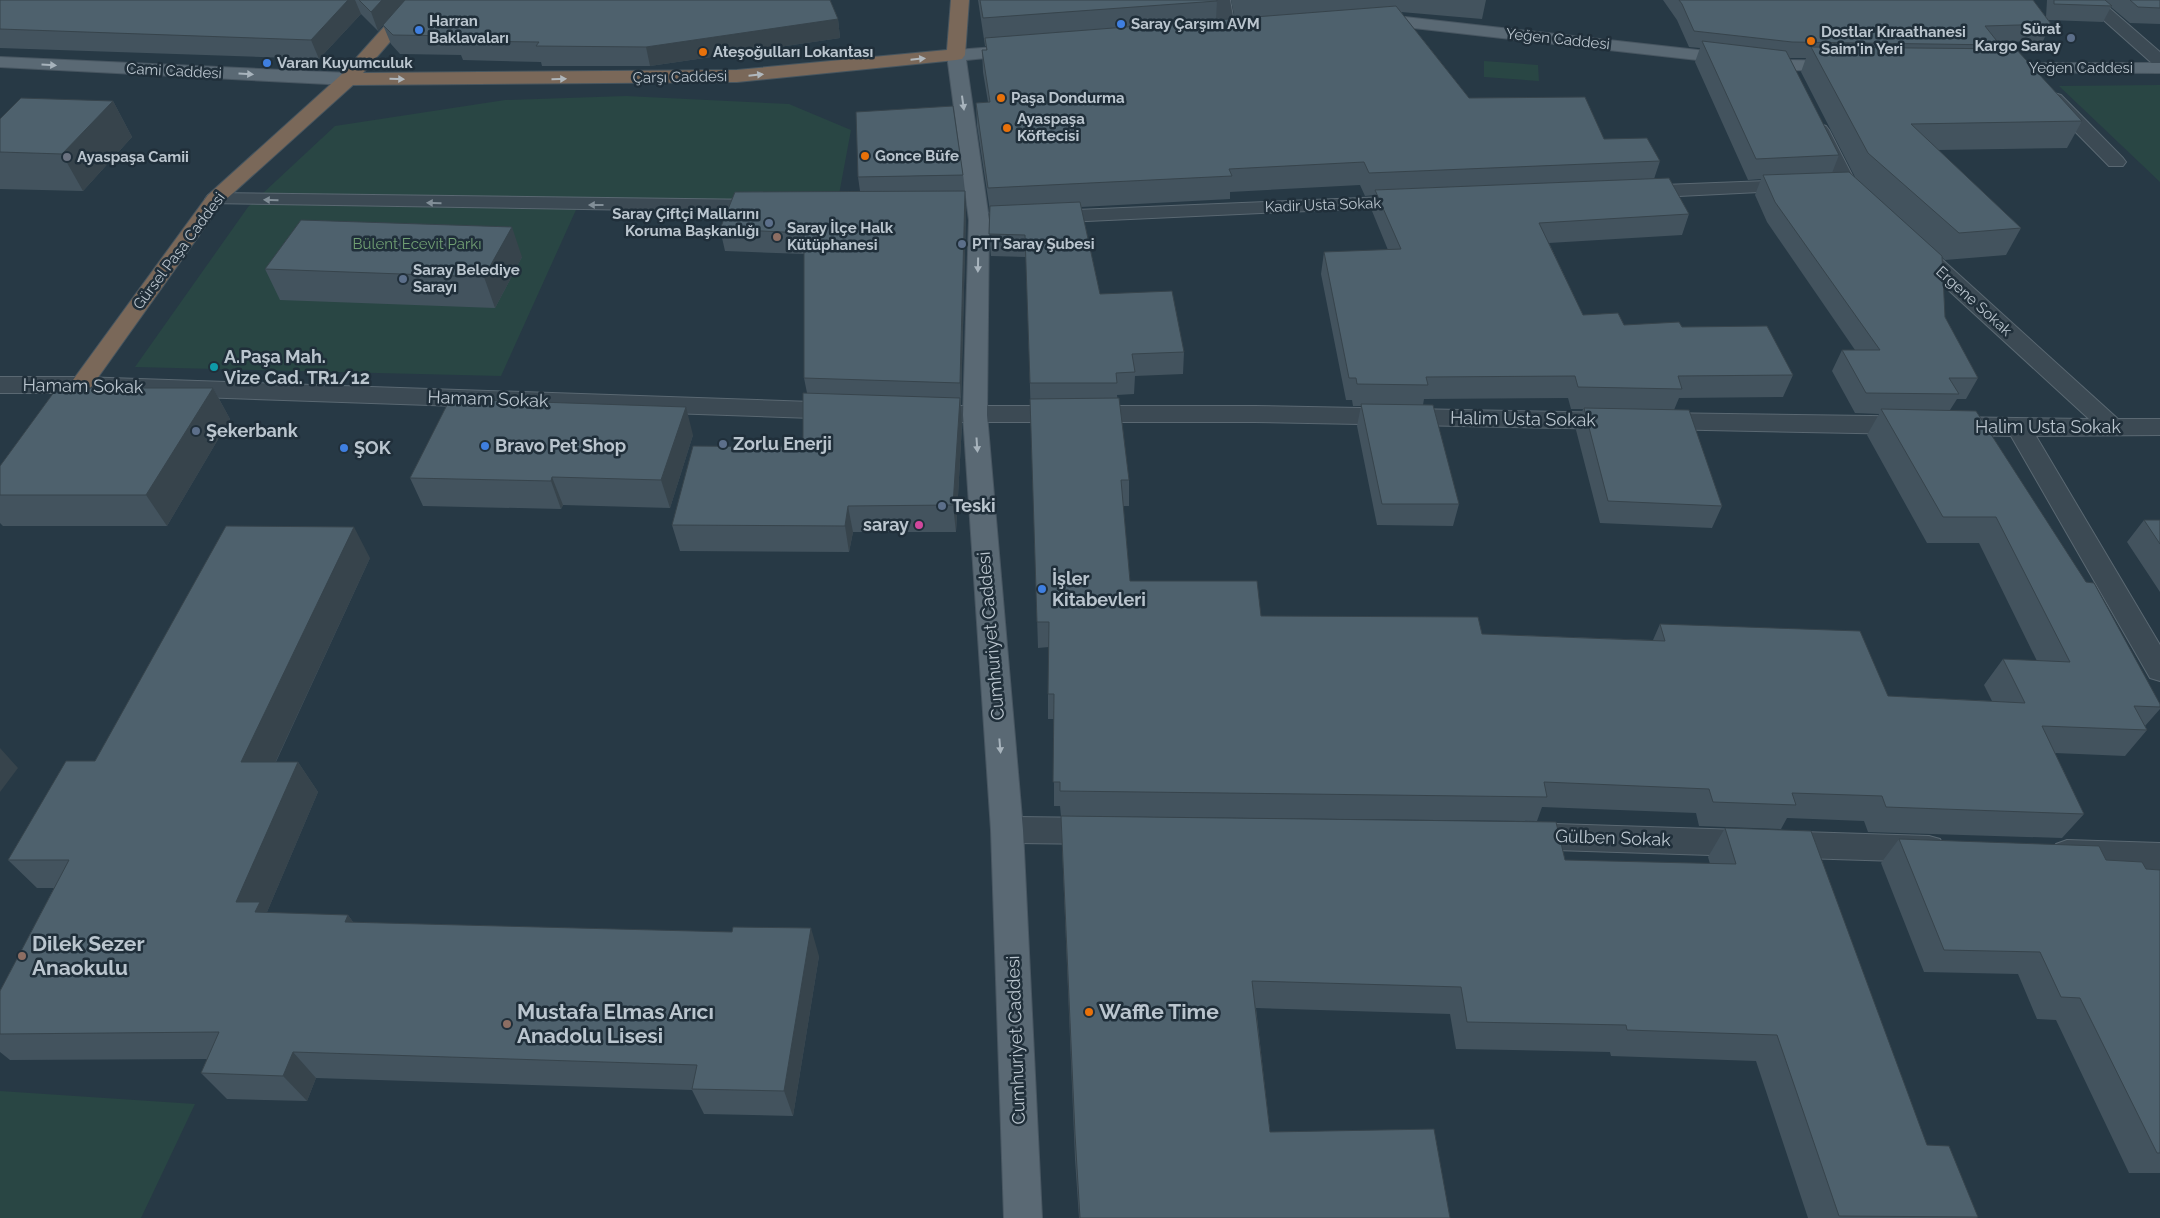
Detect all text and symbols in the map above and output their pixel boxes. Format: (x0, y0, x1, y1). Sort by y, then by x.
place label: Harran Baklavaları (429, 12, 509, 47)
place label: Saray Çarşım AVM (1131, 15, 1260, 33)
marker: Saray Çarşım AVM (1115, 18, 1127, 30)
place label: Sürat Kargo Saray (1974, 20, 2062, 55)
place label: Dostlar Kıraathanesi Saim'in Yeri (1821, 23, 1966, 58)
marker: Harran Baklavaları (413, 24, 425, 36)
street label: Yeğen Caddesi (1505, 25, 1611, 53)
marker: Sürat Kargo Saray (2065, 32, 2077, 44)
marker: Dostlar Kıraathanesi Saim'in Yeri (1805, 35, 1817, 47)
place label: Ateşoğulları Lokantası (713, 43, 873, 61)
marker: Ateşoğulları Lokantası (697, 46, 709, 58)
place label: Varan Kuyumculuk (277, 54, 413, 72)
one-way arrow (910, 55, 926, 63)
marker: Varan Kuyumculuk (261, 57, 273, 69)
street label: Yeğen Caddesi (2029, 59, 2133, 77)
street label: Cami Caddesi (126, 60, 222, 82)
one-way arrow (41, 61, 57, 69)
street label: Çarşı Caddesi (633, 67, 727, 87)
one-way arrow (749, 70, 765, 78)
one-way arrow (238, 71, 254, 79)
one-way arrow (551, 74, 567, 82)
one-way arrow (389, 76, 405, 84)
place label: Paşa Dondurma (1011, 89, 1125, 107)
marker: Paşa Dondurma (995, 92, 1007, 104)
one-way arrow (959, 96, 967, 112)
place label: Ayaspaşa Köftecisi (1017, 110, 1085, 145)
marker: Ayaspaşa Köftecisi (1001, 122, 1013, 134)
place label: Gonce Büfe (875, 147, 959, 165)
place label: Ayaspaşa Camii (77, 148, 189, 166)
marker: Gonce Büfe (859, 150, 871, 162)
marker: Ayaspaşa Camii (61, 151, 73, 163)
street label: Gürsel Paşa Caddesi (129, 189, 229, 313)
street label: Kadir Usta Sokak (1264, 194, 1382, 216)
one-way arrow (263, 196, 279, 204)
one-way arrow (425, 199, 441, 207)
one-way arrow (588, 201, 604, 209)
place label: Saray Çiftçi Mallarını Koruma Başkanlığı (612, 205, 759, 240)
marker: Saray Çiftçi Mallarını Koruma Başkanlığı (763, 217, 775, 229)
place label: Saray İlçe Halk Kütüphanesi (787, 219, 894, 254)
marker: Saray İlçe Halk Kütüphanesi (771, 231, 783, 243)
park label: Bülent Ecevit Parkı (353, 235, 482, 253)
place label: PTT Saray Şubesi (972, 235, 1095, 253)
marker: PTT Saray Şubesi (956, 238, 968, 250)
one-way arrow (974, 257, 982, 273)
place label: Saray Belediye Sarayı (413, 261, 520, 296)
street label: Ergene Sokak (1932, 262, 2016, 340)
marker: Saray Belediye Sarayı (397, 273, 409, 285)
place label: A.Paşa Mah. Vize Cad. TR1/12 (224, 346, 370, 388)
marker: A.Paşa Mah. Vize Cad. TR1/12 (208, 361, 220, 373)
street label: Hamam Sokak (22, 374, 144, 397)
street label: Hamam Sokak (427, 386, 549, 411)
street label: Halim Usta Sokak (1450, 407, 1597, 430)
street label: Halim Usta Sokak (1975, 416, 2121, 437)
place label: Şekerbank (206, 420, 299, 441)
marker: Şekerbank (190, 425, 202, 437)
place label: Zorlu Enerji (733, 433, 832, 454)
place label: Bravo Pet Shop (495, 435, 626, 456)
place label: ŞOK (354, 437, 392, 458)
one-way arrow (974, 437, 982, 453)
marker: Zorlu Enerji (717, 438, 729, 450)
marker: Bravo Pet Shop (479, 440, 491, 452)
marker: ŞOK (338, 442, 350, 454)
place label: Teski (952, 495, 996, 516)
marker: Teski (936, 500, 948, 512)
place label: saray (863, 514, 909, 535)
marker: saray (913, 519, 925, 531)
street label: Cumhuriyet Caddesi (973, 551, 1008, 721)
place label: İşler Kitabevleri (1052, 568, 1146, 610)
marker: İşler Kitabevleri (1036, 583, 1048, 595)
one-way arrow (996, 739, 1004, 755)
street label: Gülben Sokak (1555, 825, 1672, 850)
place label: Dilek Sezer Anaokulu (32, 931, 145, 980)
marker: Dilek Sezer Anaokulu (16, 950, 28, 962)
street label: Cumhuriyet Caddesi (1002, 955, 1029, 1125)
place label: Mustafa Elmas Arıcı Anadolu Lisesi (517, 999, 714, 1048)
place label: Waffle Time (1099, 999, 1219, 1024)
marker: Waffle Time (1083, 1006, 1095, 1018)
marker: Mustafa Elmas Arıcı Anadolu Lisesi (501, 1018, 513, 1030)

